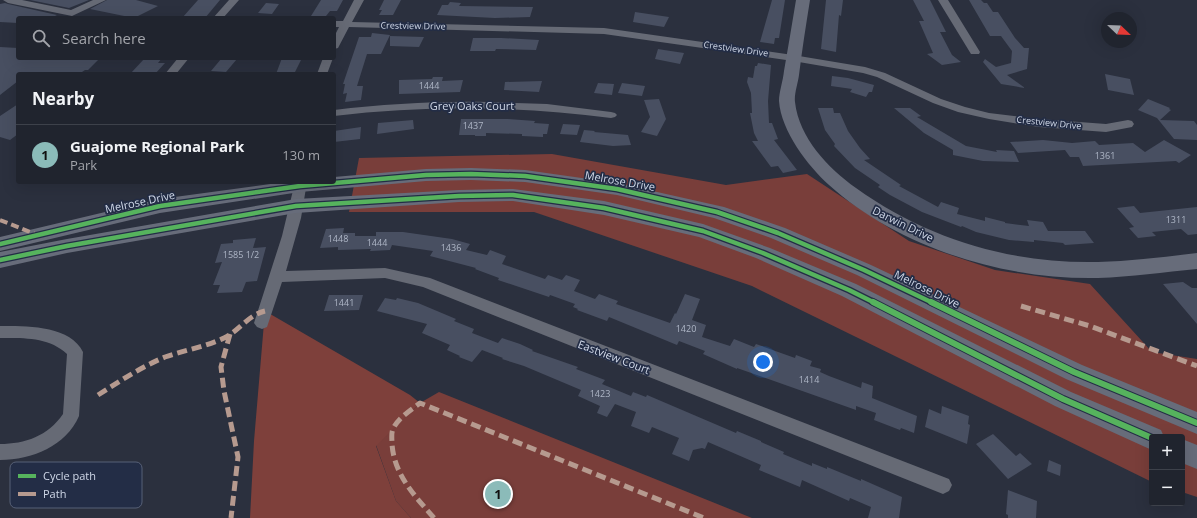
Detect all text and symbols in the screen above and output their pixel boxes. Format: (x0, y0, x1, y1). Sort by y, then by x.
north arrow (1101, 12, 1137, 48)
search box (16, 16, 336, 60)
street label: Crestview Drive (380, 18, 446, 33)
icon: search (30, 27, 52, 49)
text: Search here (62, 28, 146, 48)
street label: Crestview Drive (703, 38, 769, 59)
house number: 1444 (419, 79, 439, 92)
text: Nearby (32, 87, 94, 110)
street label: Grey Oaks Court (430, 98, 514, 113)
street label: Crestview Drive (1016, 113, 1082, 132)
house number: 1437 (463, 119, 483, 132)
text: Guajome Regional Park (70, 136, 244, 156)
text: 1 (41, 146, 49, 164)
text: 130 m (282, 146, 320, 164)
house number: 1361 (1095, 149, 1115, 162)
text: Park (70, 156, 97, 174)
street label: Melrose Drive (584, 167, 656, 194)
street label: Melrose Drive (104, 187, 176, 216)
street label: Darwin Drive (870, 202, 936, 245)
house number: 1311 (1166, 213, 1186, 226)
house number: 1448 (328, 232, 348, 245)
house number: 1444 (367, 236, 387, 249)
house number: 1436 (441, 241, 461, 254)
house number: 1585 1/2 (223, 248, 259, 261)
street label: Melrose Drive (892, 266, 962, 311)
house number: 1441 (334, 296, 354, 309)
house number: 1420 (676, 322, 696, 335)
street label: Eastview Court (576, 336, 652, 377)
your location (753, 352, 773, 372)
house number: 1414 (799, 373, 819, 386)
house number: 1423 (590, 387, 610, 400)
map controls (1149, 434, 1185, 506)
button: + (1149, 434, 1185, 470)
legend (10, 462, 142, 508)
text: Cycle path (43, 468, 96, 483)
button: − (1149, 470, 1185, 506)
pin: 1 (485, 479, 511, 509)
text: Path (43, 486, 66, 501)

